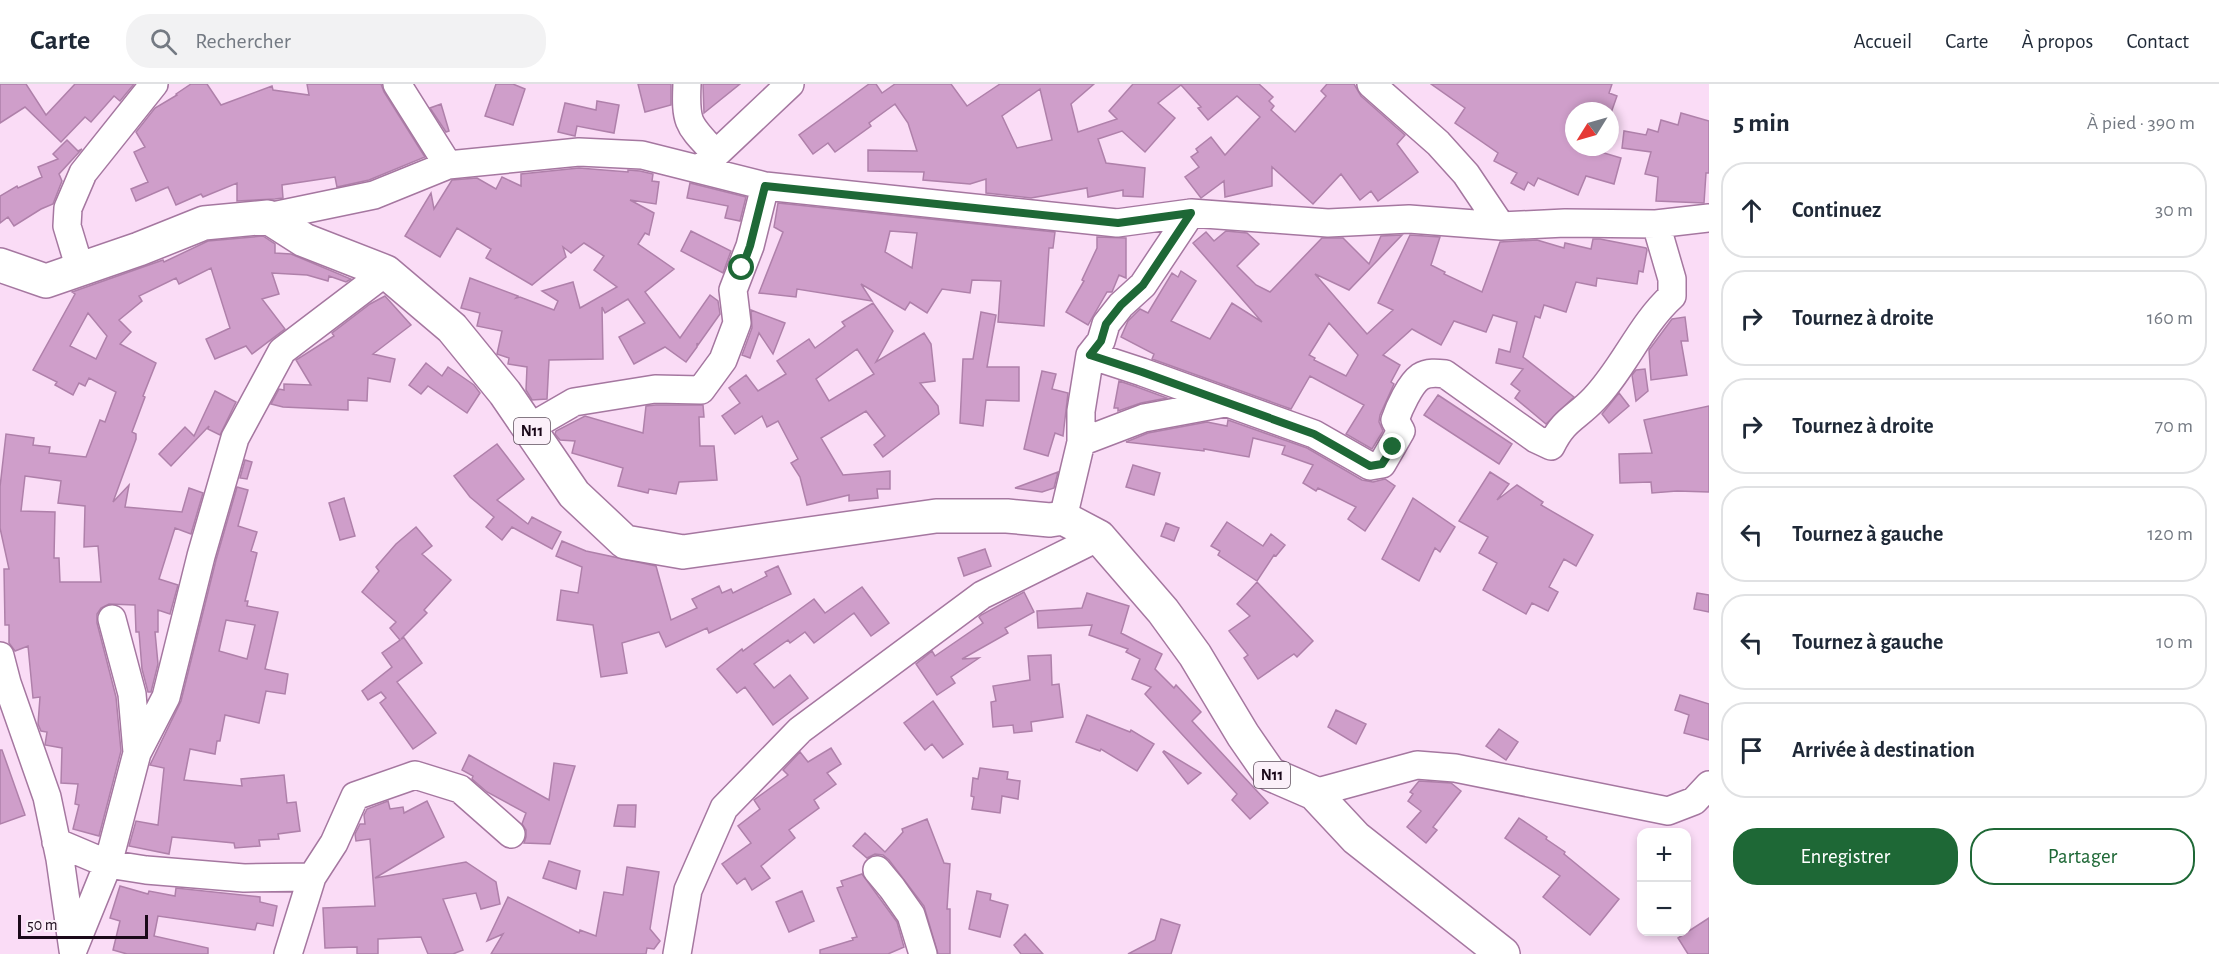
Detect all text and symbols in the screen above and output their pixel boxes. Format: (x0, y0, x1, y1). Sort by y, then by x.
search box (126, 14, 546, 68)
icon: search (147, 25, 180, 58)
text: Carte (30, 27, 90, 55)
text: Rechercher (195, 30, 291, 52)
text: Accueil (1854, 31, 1912, 52)
text: Carte (1945, 31, 1988, 52)
text: À propos (2021, 31, 2093, 52)
text: Contact (2126, 31, 2189, 52)
north arrow (1565, 102, 1619, 156)
text: 5 min (1733, 110, 1790, 136)
text: À pied · 390 m (2087, 113, 2195, 133)
icon: ahead (1735, 194, 1768, 227)
text: Continuez (1792, 199, 1881, 221)
text: 30 m (2155, 200, 2193, 220)
route start (728, 254, 754, 280)
icon: right (1735, 302, 1768, 335)
text: Tournez à droite (1792, 307, 1934, 329)
text: 160 m (2147, 308, 2193, 328)
icon: right (1735, 410, 1768, 443)
text: Tournez à droite (1792, 415, 1934, 437)
text: 70 m (2155, 416, 2193, 436)
road number: N11 (514, 418, 550, 444)
route end (1379, 433, 1405, 459)
icon: left (1735, 518, 1768, 551)
text: Tournez à gauche (1792, 523, 1943, 545)
text: 120 m (2147, 524, 2193, 544)
icon: left (1735, 626, 1768, 659)
text: Tournez à gauche (1792, 631, 1943, 653)
text: 10 m (2156, 632, 2193, 652)
icon: arrive (1735, 734, 1768, 767)
text: Arrivée à destination (1792, 739, 1975, 761)
road number: N11 (1254, 762, 1290, 788)
map controls (1637, 828, 1691, 936)
button: + (1637, 828, 1691, 882)
button: Enregistrer (1733, 828, 1958, 885)
button: Partager (1970, 828, 2195, 885)
button: − (1637, 882, 1691, 936)
scale bar (18, 912, 148, 940)
text: 50 m (27, 917, 58, 933)

